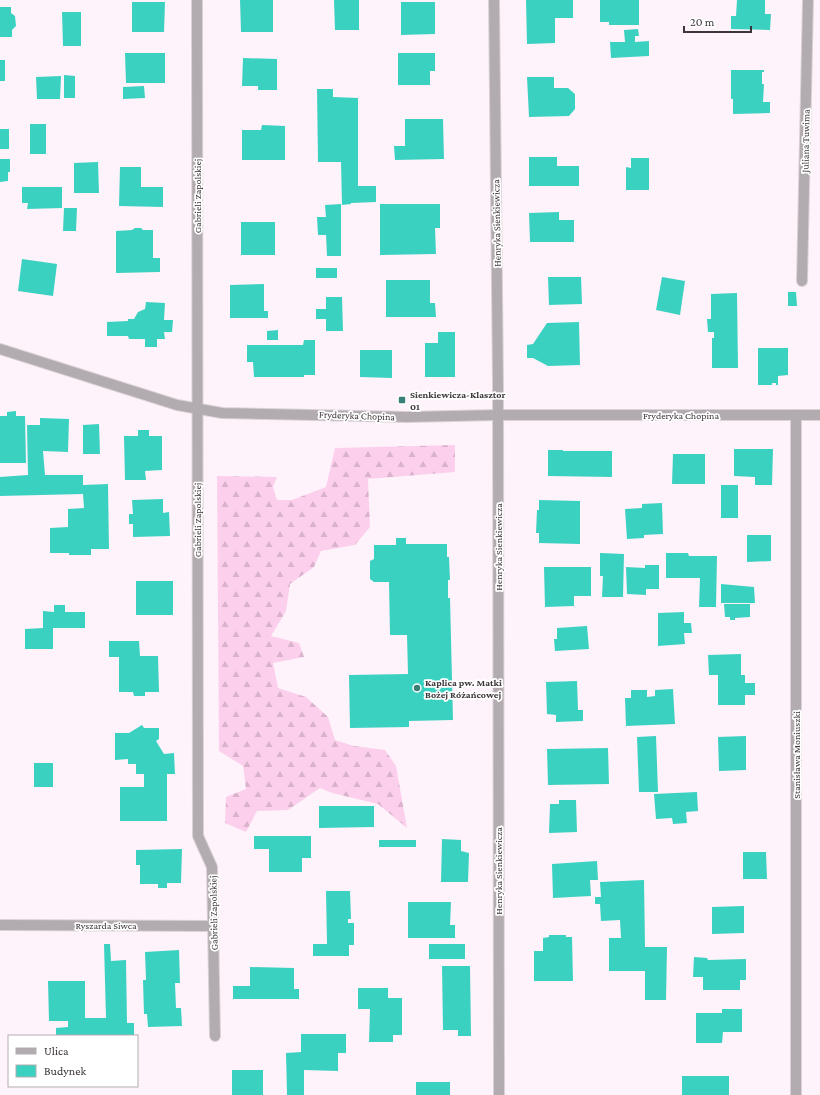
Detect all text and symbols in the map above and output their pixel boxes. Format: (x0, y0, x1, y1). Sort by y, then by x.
scale bar (684, 8, 751, 34)
text: 20 m (690, 15, 715, 29)
street label: Juliana Tuwima (799, 109, 812, 174)
street label: Gabrieli Zapolskiej (192, 159, 204, 233)
street label: Henryka Sienkiewicza (490, 179, 503, 267)
place label: Sienkiewicza-Klasztor 01 (410, 389, 505, 412)
marker: Sienkiewicza-Klasztor 01 (397, 395, 407, 405)
street label: Fryderyka Chopina (319, 409, 396, 422)
street label: Fryderyka Chopina (643, 410, 719, 421)
street label: Gabrieli Zapolskiej (192, 483, 204, 557)
street label: Henryka Sienkiewicza (493, 503, 504, 591)
place label: Kaplica pw. Matki Bożej Różańcowej (425, 677, 502, 701)
marker: Kaplica pw. Matki Bożej Różańcowej (412, 683, 422, 693)
street label: Stanisława Moniuszki (791, 711, 802, 799)
street label: Henryka Sienkiewicza (493, 827, 504, 915)
street label: Gabrieli Zapolskiej (207, 876, 221, 950)
street label: Ryszarda Siwca (75, 920, 137, 931)
legend (8, 1035, 138, 1087)
text: Ulica (44, 1044, 69, 1058)
text: Budynek (44, 1064, 87, 1078)

